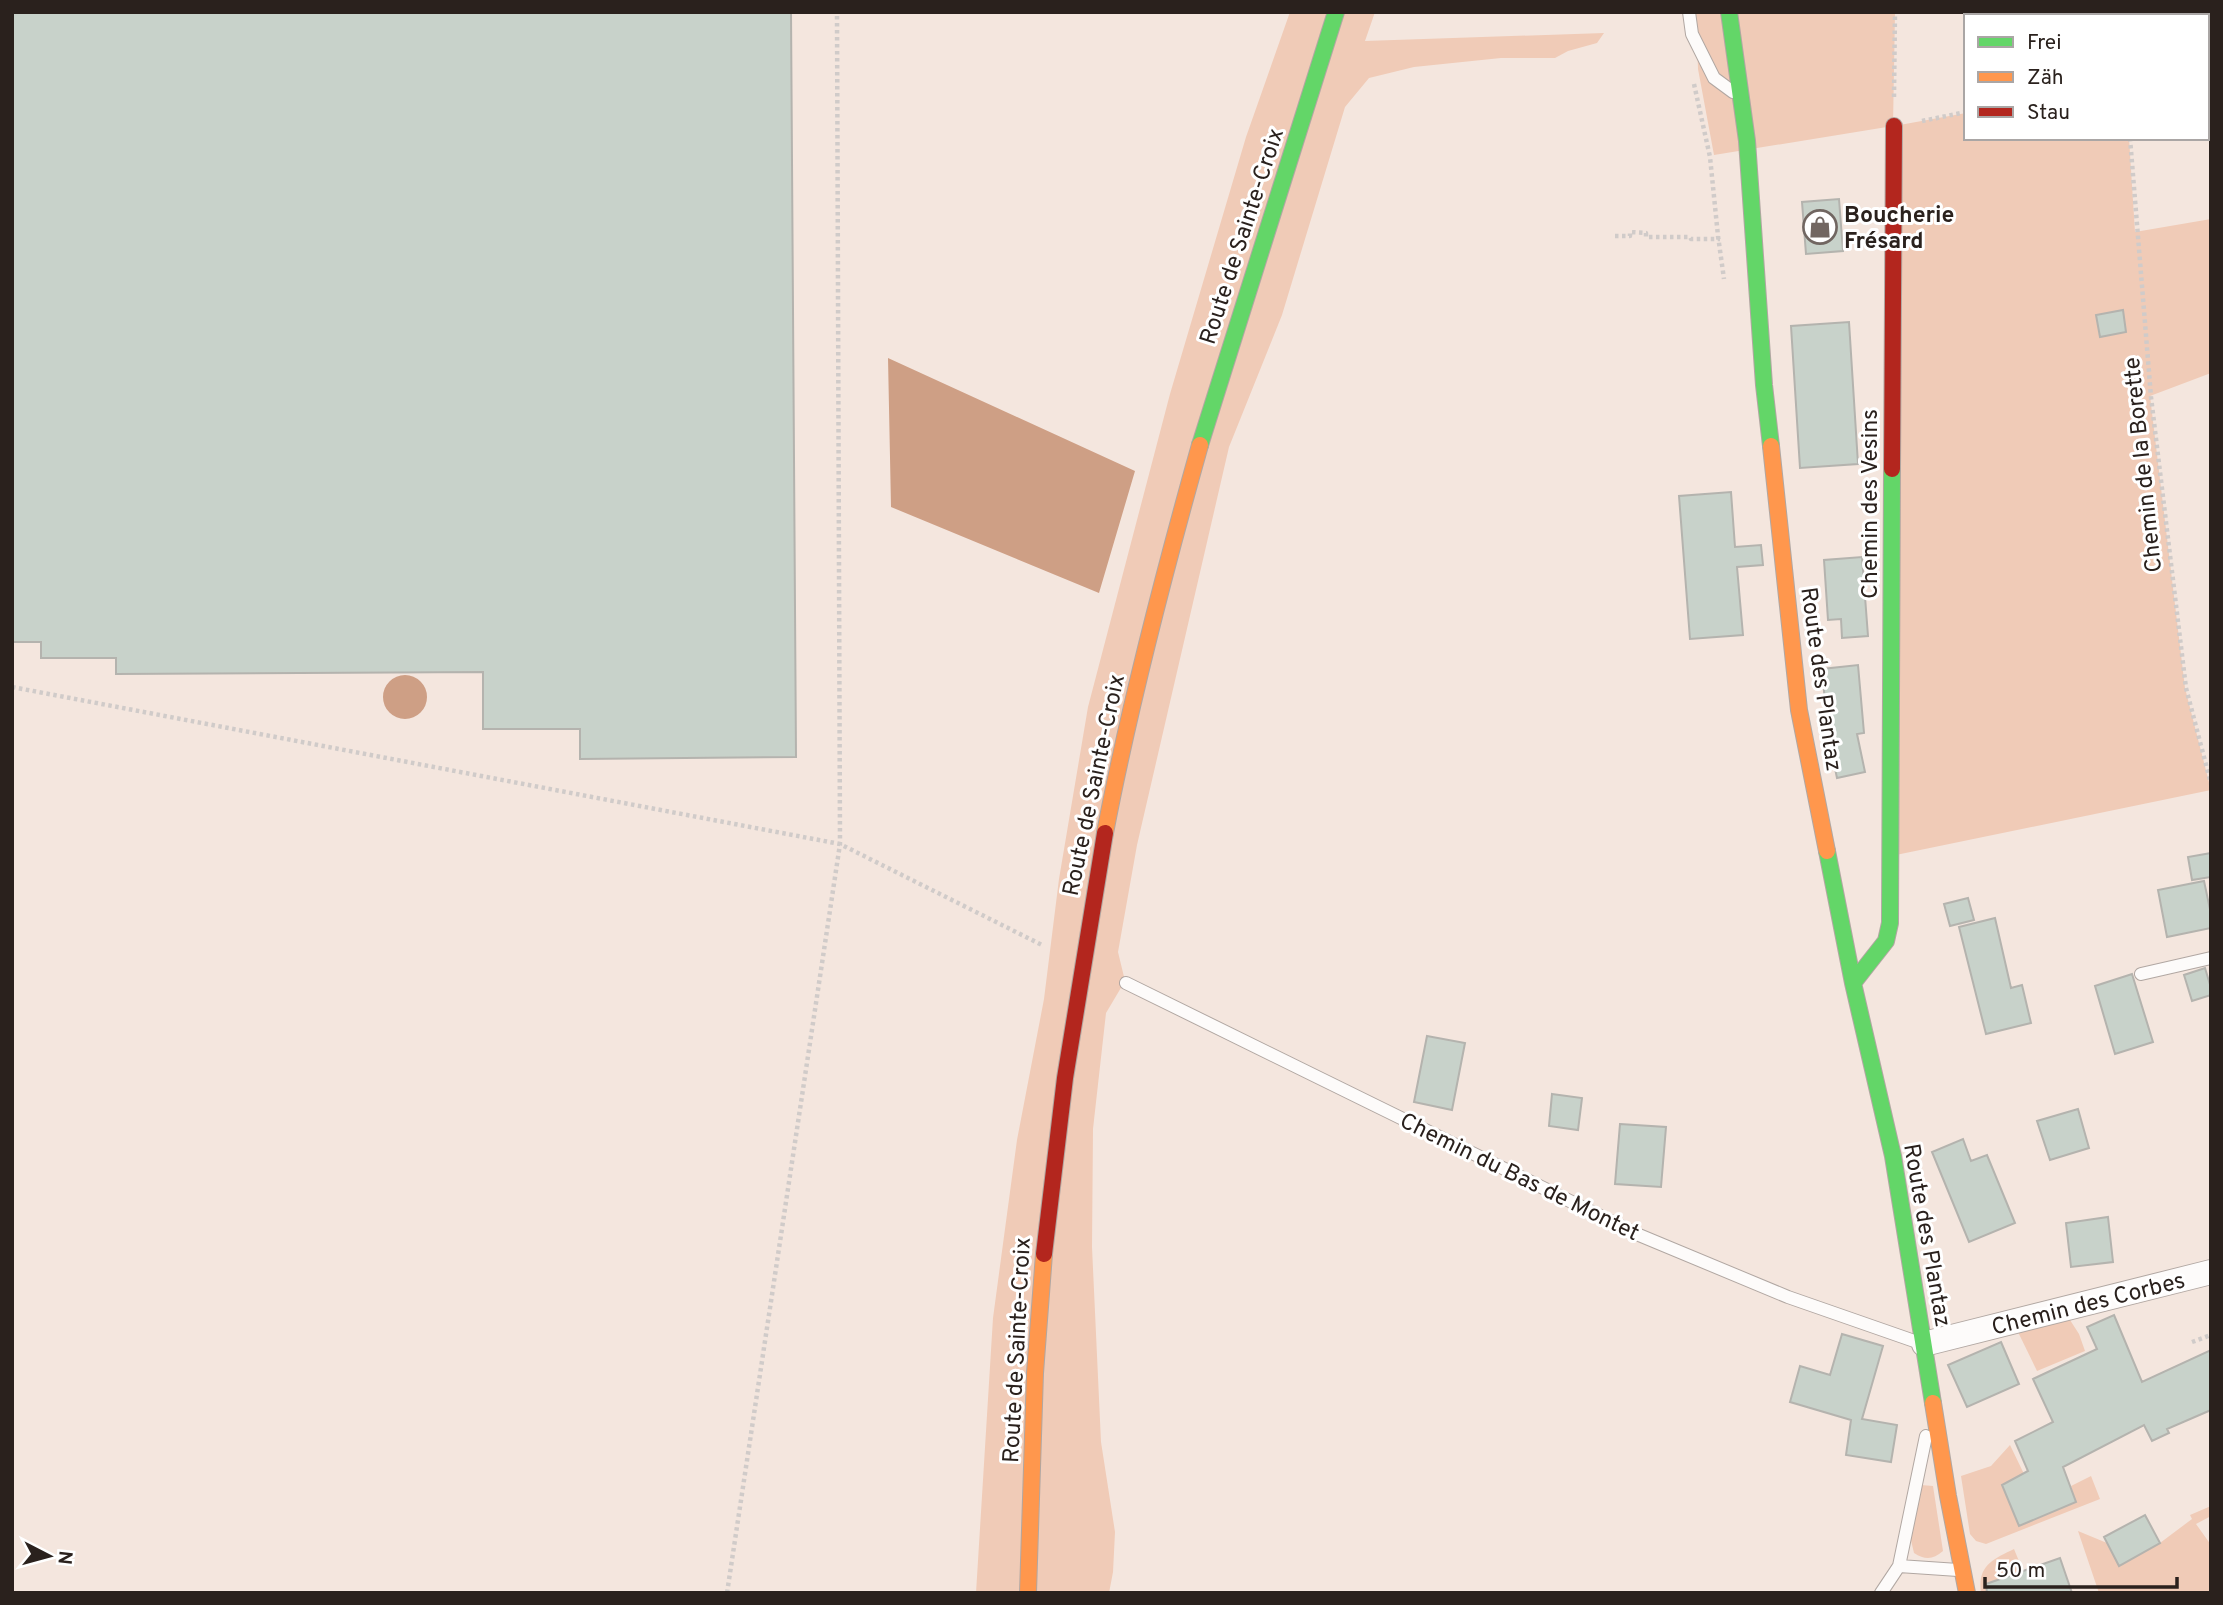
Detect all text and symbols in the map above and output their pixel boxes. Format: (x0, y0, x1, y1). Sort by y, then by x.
legend (1964, 14, 2209, 140)
text: Frei (2027, 30, 2062, 57)
text: Zäh (2027, 65, 2064, 92)
text: Stau (2027, 100, 2070, 127)
street label: Route de Sainte-Croix (1195, 125, 1292, 349)
place label: Boucherie Frésard (1844, 202, 1954, 257)
shop icon: Boucherie Frésard (1801, 208, 1839, 246)
street label: Chemin de la Borette (2119, 356, 2170, 574)
street label: Chemin des Vesins (1857, 409, 1886, 599)
street label: Route des Plantaz (1792, 585, 1847, 773)
street label: Route de Sainte-Croix (1058, 672, 1133, 899)
street label: Chemin du Bas de Montet (1394, 1108, 1644, 1249)
street label: Route des Plantaz (1895, 1141, 1956, 1329)
street label: Route de Sainte-Croix (998, 1237, 1039, 1464)
street label: Chemin des Corbes (1989, 1267, 2188, 1344)
north arrow (14, 1521, 84, 1591)
scale bar (1985, 1546, 2178, 1590)
text: N (51, 1550, 77, 1566)
text: 50 m (1996, 1558, 2045, 1585)

